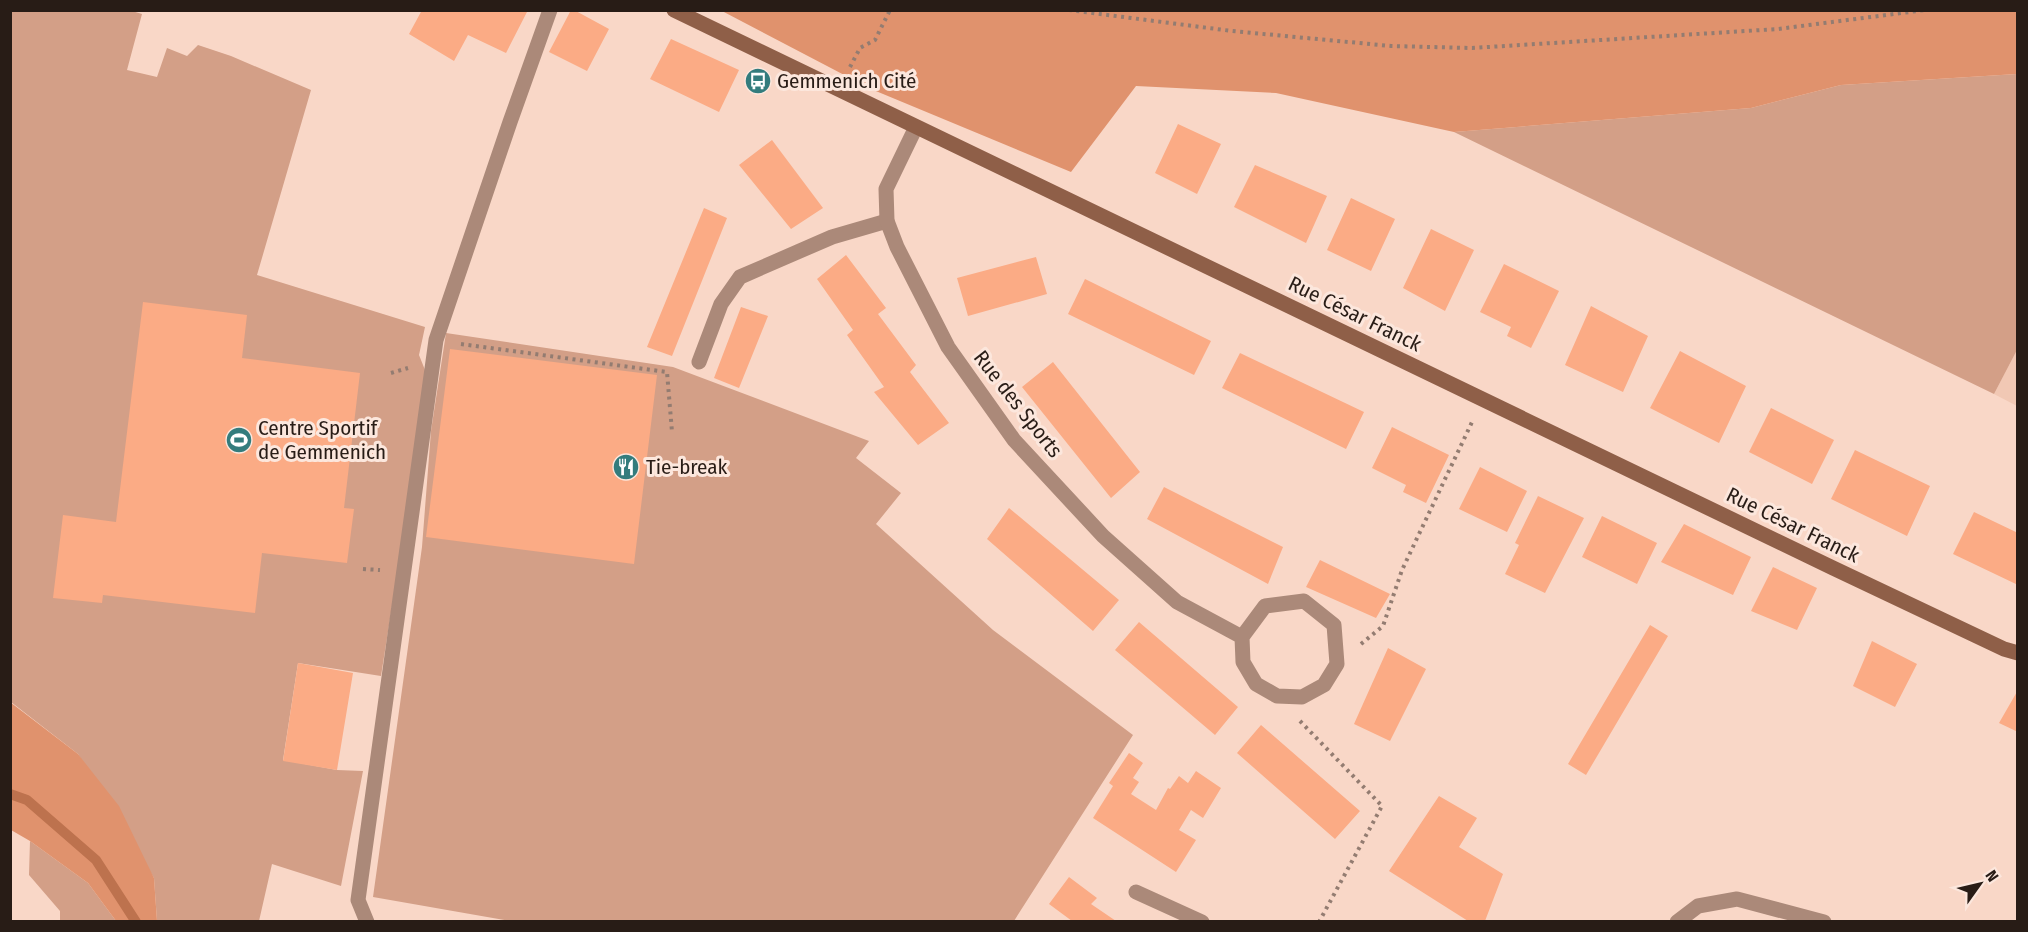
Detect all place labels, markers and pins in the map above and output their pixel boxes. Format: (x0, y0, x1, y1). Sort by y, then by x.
bus stop icon: Gemmenich Cité (743, 66, 773, 96)
place label: Gemmenich Cité (777, 68, 916, 94)
place label: Centre Sportif de Gemmenich (258, 415, 386, 465)
sports icon: Centre Sportif de Gemmenich (224, 425, 254, 455)
restaurant icon: Tie-break (611, 452, 641, 482)
place label: Tie-break (646, 454, 728, 480)

